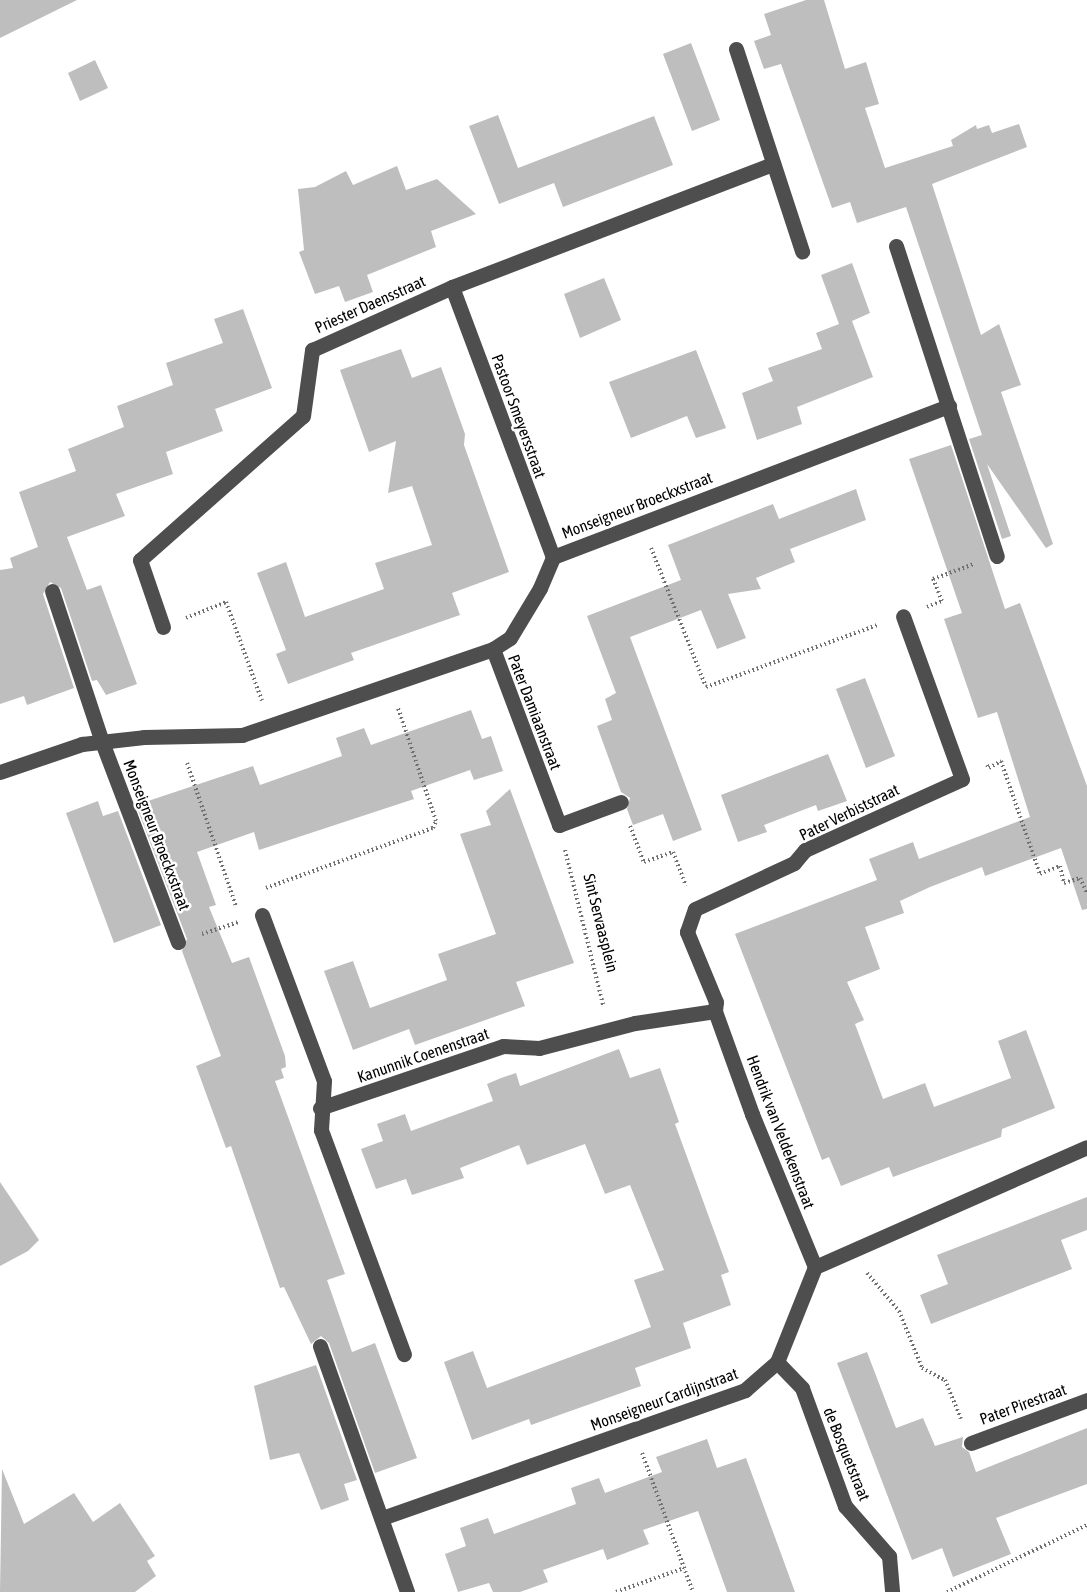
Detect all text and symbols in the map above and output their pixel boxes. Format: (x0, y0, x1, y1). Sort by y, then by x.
street label: Priester Daensstraat (312, 271, 428, 337)
street label: Pastoor Smeyersstraat (488, 351, 550, 481)
street label: Monseigneur Broeckxstraat (559, 467, 715, 543)
street label: Pater Damiaanstraat (504, 652, 566, 772)
street label: Monseigneur Broeckxstraat (119, 757, 195, 913)
street label: Pater Verbiststraat (796, 780, 902, 844)
street label: Sint Servaasplein (579, 872, 623, 974)
street label: Kanunnik Coenenstraat (355, 1023, 491, 1087)
street label: Hendrik van Veldekenstraat (743, 1053, 819, 1211)
street label: Monseigneur Cardijnstraat (588, 1363, 740, 1435)
street label: Pater Pirestraat (977, 1379, 1069, 1429)
street label: de Bosquetstraat (820, 1404, 874, 1504)

